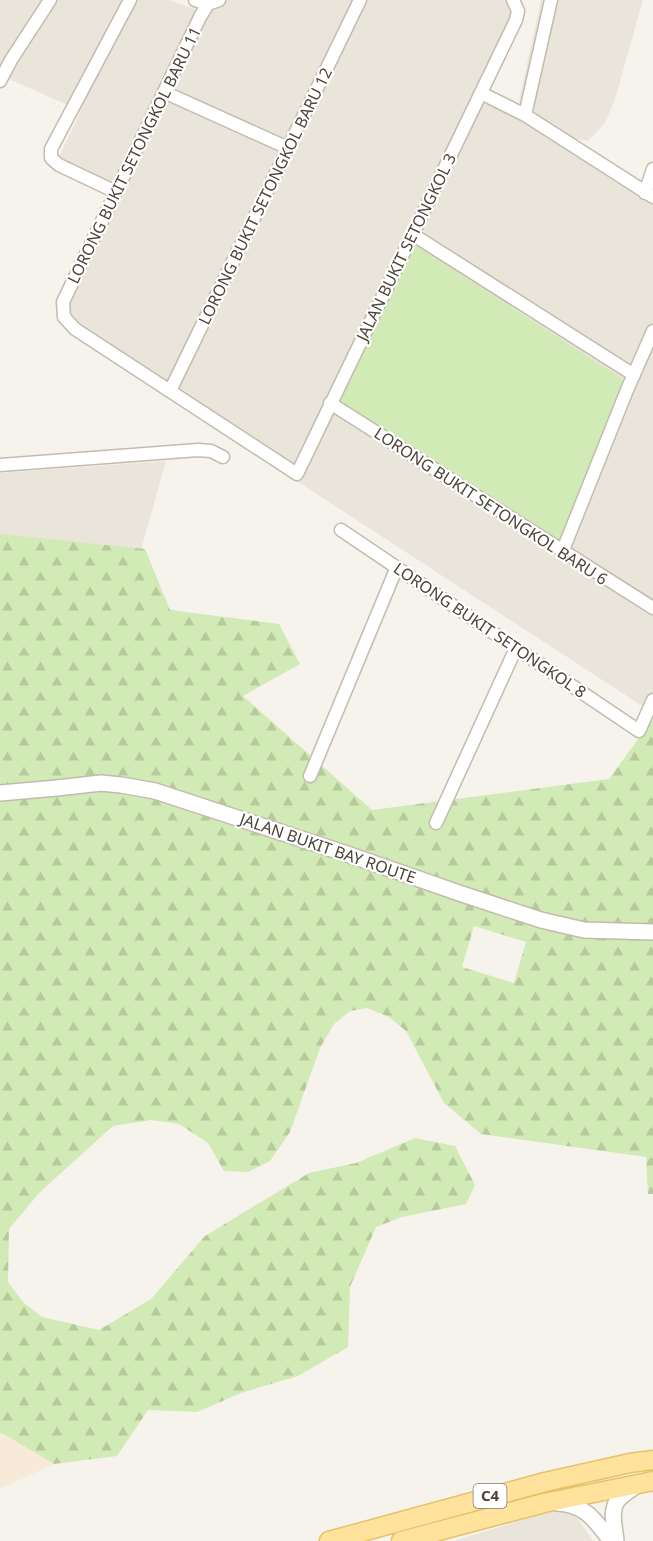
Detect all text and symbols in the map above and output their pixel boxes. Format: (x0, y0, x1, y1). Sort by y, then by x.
street label: LORONG BUKIT SETONGKOL BARU 11 (62, 23, 206, 287)
street label: LORONG BUKIT SETONGKOL BARU 12 (193, 64, 337, 328)
street label: JALAN BUKIT SETONGKOL 3 (350, 149, 461, 346)
street label: LORONG BUKIT SETONGKOL BARU 6 (370, 422, 612, 590)
street label: LORONG BUKIT SETONGKOL 8 (389, 557, 591, 703)
street label: JALAN BUKIT BAY ROUTE (235, 807, 419, 888)
road number: C4 (474, 1484, 506, 1508)

